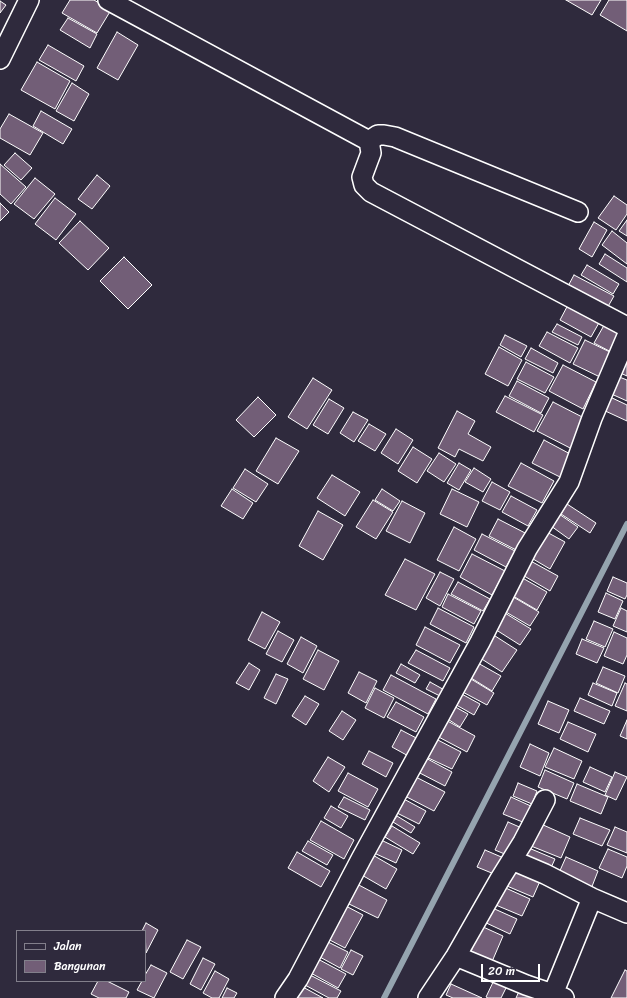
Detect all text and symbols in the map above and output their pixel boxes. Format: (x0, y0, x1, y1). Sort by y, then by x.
legend (16, 930, 146, 982)
text: Jalan (54, 935, 82, 957)
text: Bangunan (54, 955, 106, 977)
scale bar (483, 956, 542, 982)
text: 20 m (488, 960, 515, 982)

